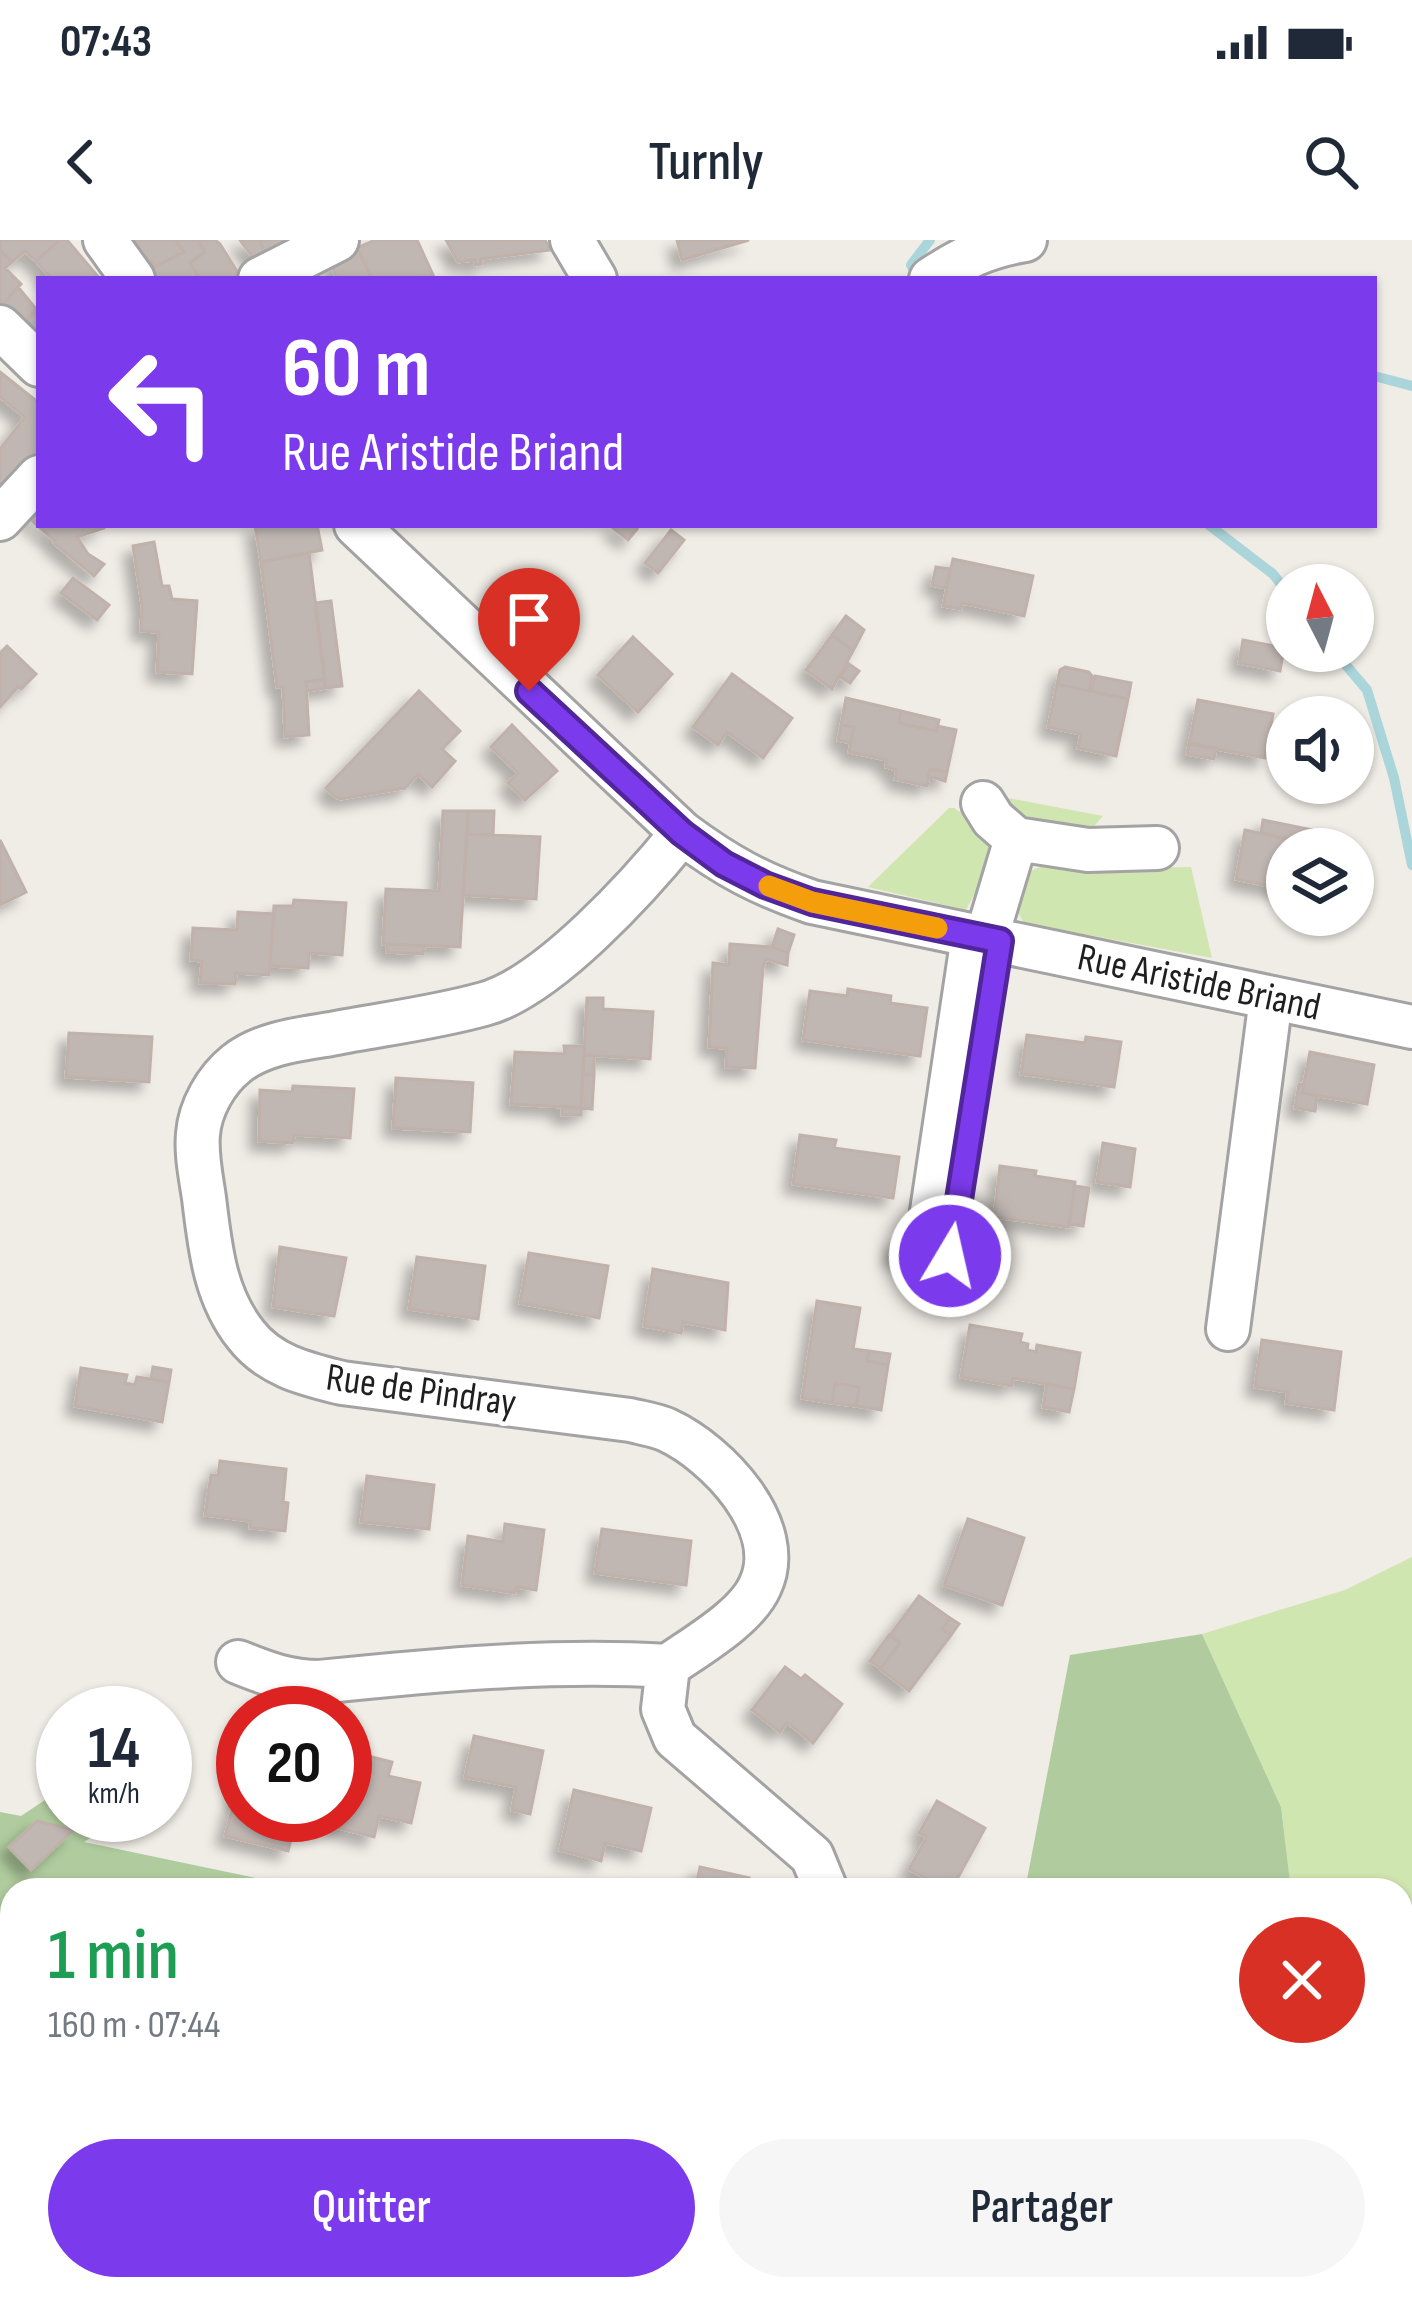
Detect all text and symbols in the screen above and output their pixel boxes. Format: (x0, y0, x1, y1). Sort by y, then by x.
text: 07:43 (60, 15, 152, 70)
icon: back (48, 129, 114, 195)
icon: search (1298, 129, 1364, 195)
text: Turnly (649, 130, 763, 195)
text: 60 m (282, 319, 430, 420)
icon: left (84, 324, 240, 480)
text: Rue Aristide Briand (282, 421, 624, 486)
north arrow (1266, 564, 1374, 672)
map controls (1266, 564, 1374, 936)
pin (478, 568, 580, 691)
icon: arrive (496, 586, 562, 652)
button: sound (1266, 696, 1374, 804)
button: layers (1266, 828, 1374, 936)
street label: Rue Aristide Briand (1073, 934, 1325, 1032)
position arrow (887, 1193, 1013, 1319)
street label: Rue de Pindray (323, 1354, 519, 1428)
speed limit sign: 20 (216, 1686, 372, 1842)
text: 14 (88, 1713, 140, 1785)
text: km/h (88, 1776, 140, 1812)
text: 1 min (48, 1913, 179, 2000)
button: close (1239, 1917, 1365, 2043)
text: 160 m · 07:44 (48, 2002, 220, 2049)
button: Quitter (48, 2139, 695, 2277)
button: Partager (719, 2139, 1365, 2277)

